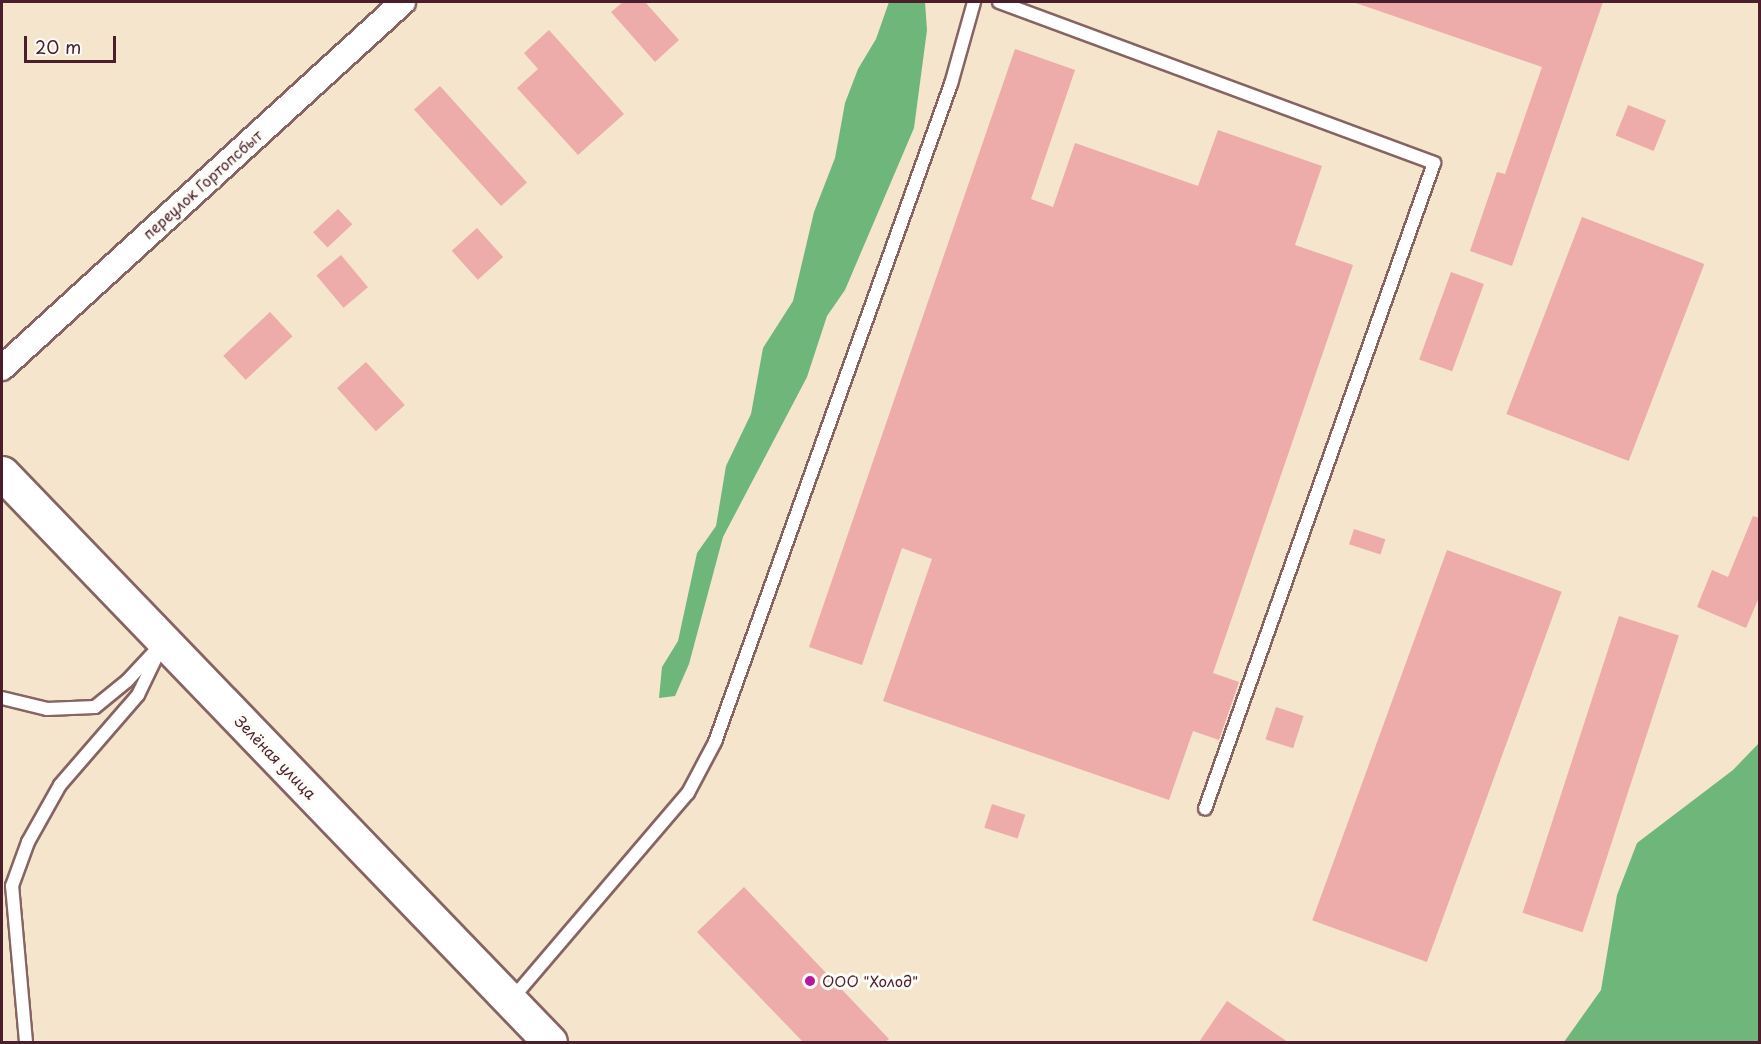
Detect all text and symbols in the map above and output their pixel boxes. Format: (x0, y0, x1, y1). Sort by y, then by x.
scale bar (27, 24, 118, 62)
text: 20 m (35, 33, 81, 60)
street label: переулок Гортопсбыт (138, 125, 266, 243)
street label: Зелёная улица (231, 711, 321, 803)
place label: ООО "Холод" (822, 972, 918, 990)
marker: ООО "Холод" (803, 974, 817, 988)

